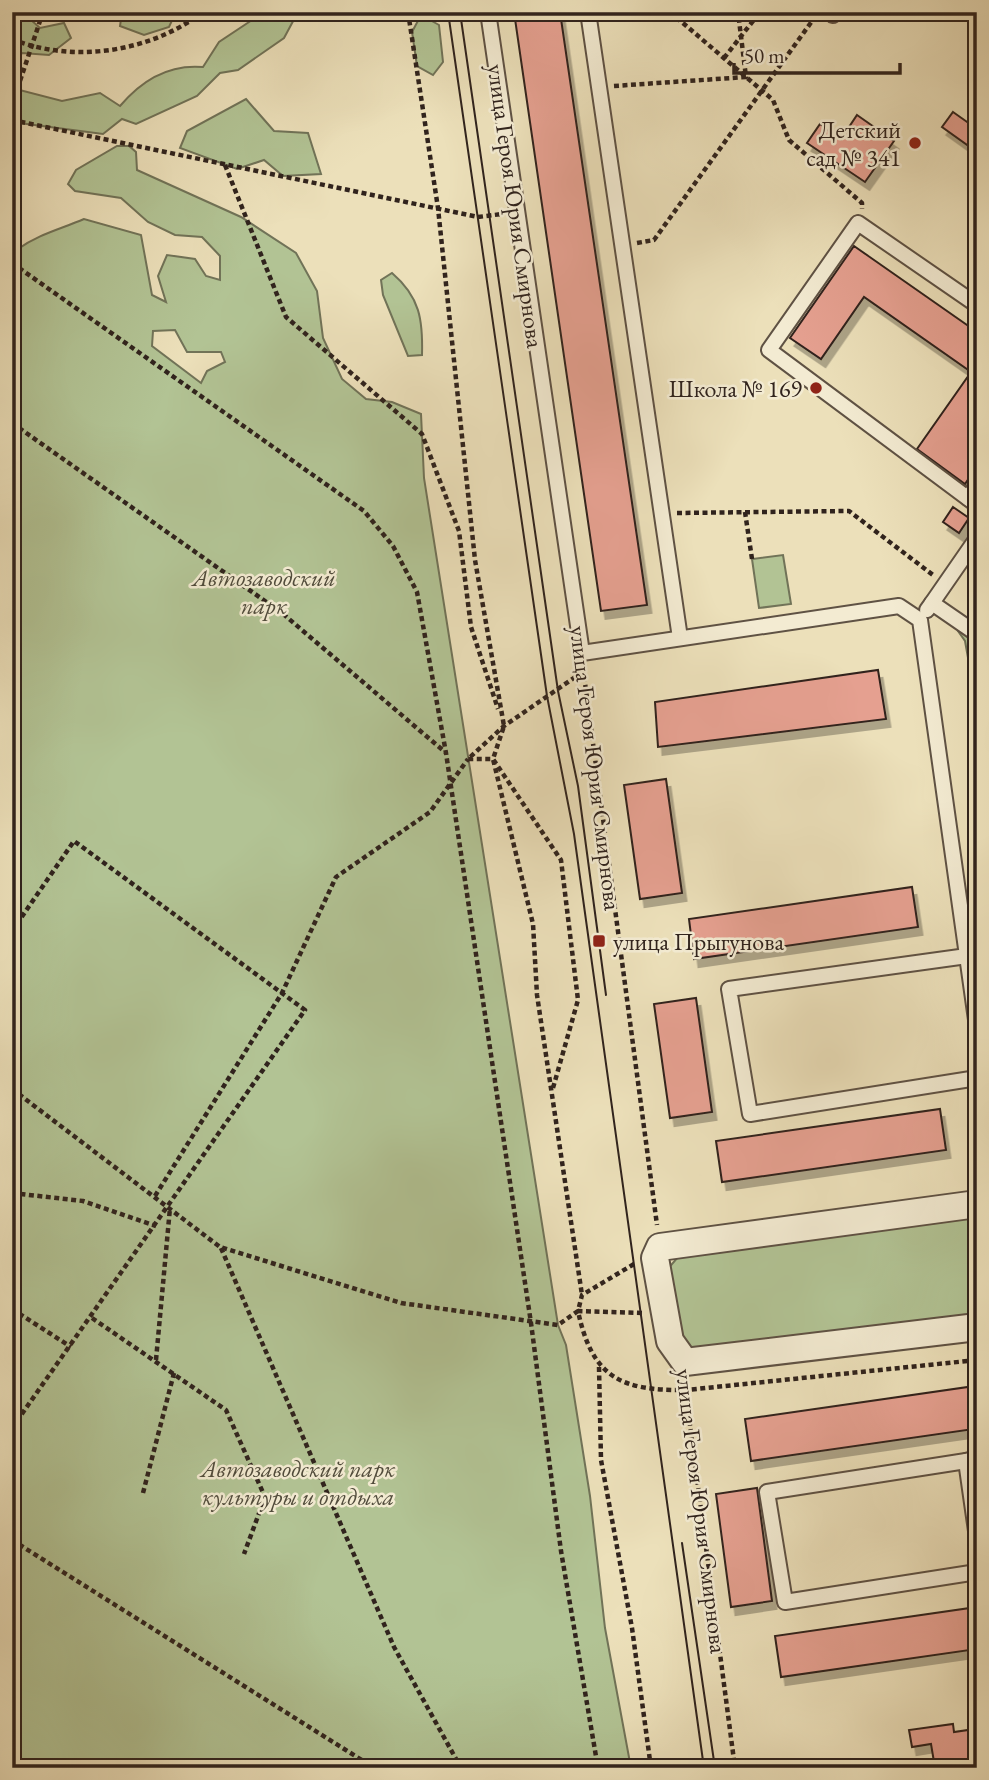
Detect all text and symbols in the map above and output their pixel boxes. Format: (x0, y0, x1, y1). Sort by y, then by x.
scale bar (734, 32, 900, 76)
text: 50 m (744, 42, 785, 69)
street label: улица Героя Юрия Смирнова (481, 62, 551, 350)
place label: Детский сад № 341 (806, 114, 901, 173)
marker: Детский сад № 341 (907, 135, 923, 151)
place label: Школа № 169 (669, 373, 802, 404)
marker: Школа № 169 (808, 380, 824, 396)
park label: Автозаводский парк (190, 562, 336, 621)
street label: улица Героя Юрия Смирнова (563, 624, 629, 913)
place label: улица Прыгунова (613, 926, 784, 957)
marker: улица Прыгунова (591, 933, 607, 949)
street label: улица Героя Юрия Смирнова (669, 1367, 735, 1656)
park label: Автозаводский парк культуры и отдыха (199, 1453, 396, 1512)

